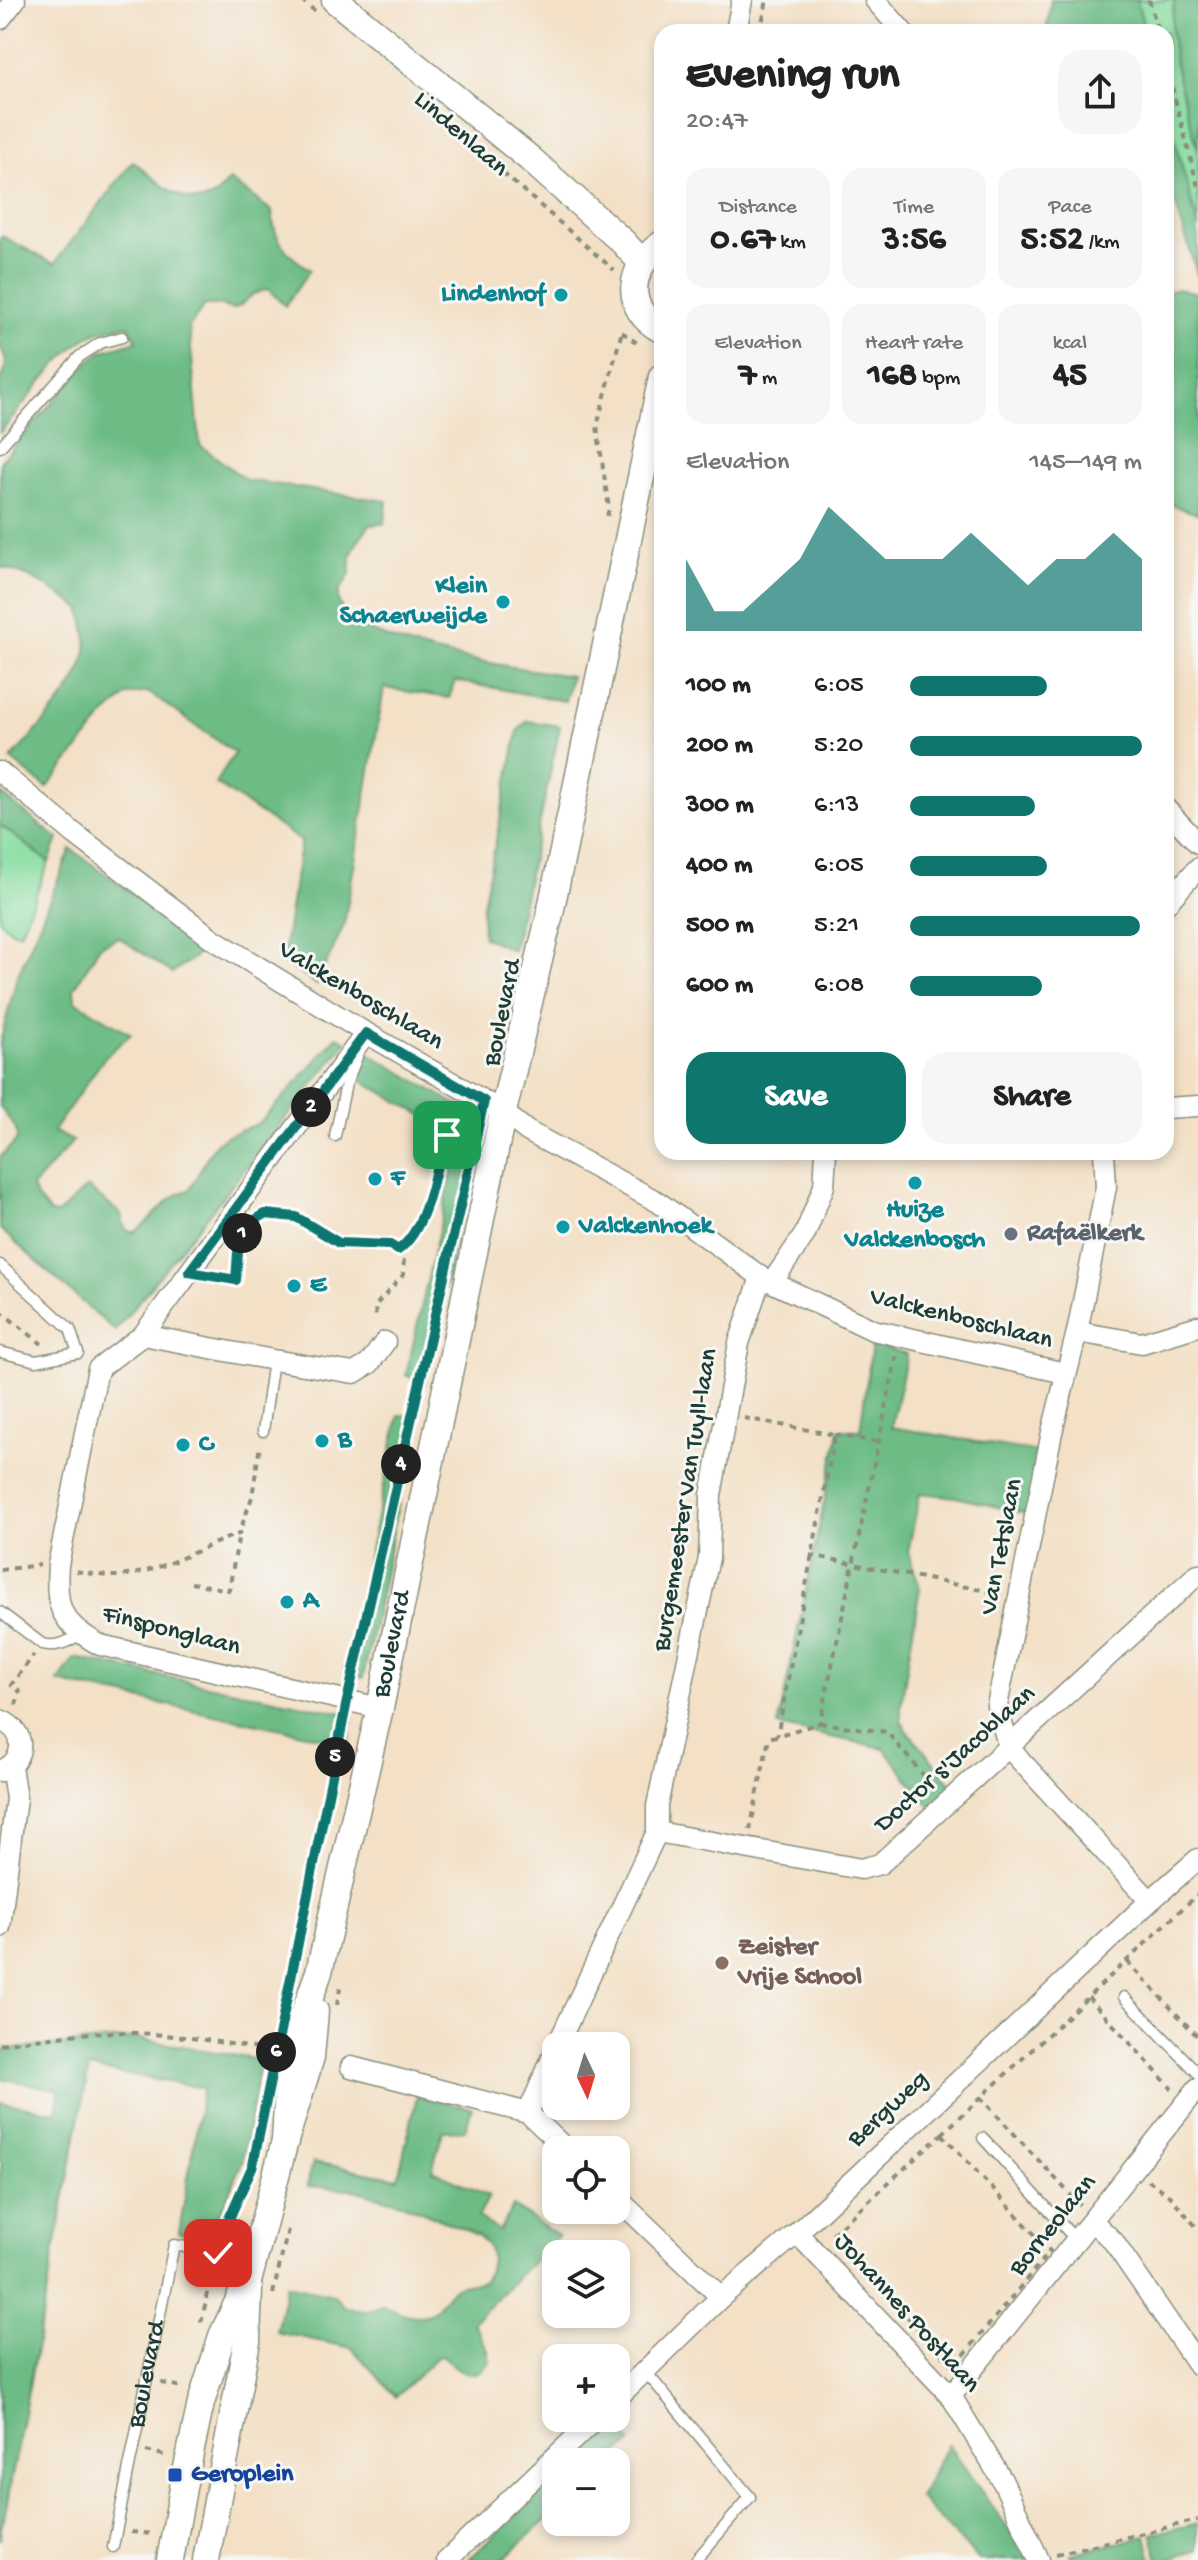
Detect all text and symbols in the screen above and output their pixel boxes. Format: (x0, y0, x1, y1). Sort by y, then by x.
button: share (1058, 50, 1142, 134)
text: Evening run (686, 51, 899, 103)
street label: Lindenlaan (406, 85, 514, 185)
text: 20:47 (686, 107, 748, 138)
text: Distance (719, 195, 797, 221)
text: Time (894, 195, 934, 221)
text: Pace (1048, 195, 1092, 221)
text: 0.67 (710, 221, 775, 261)
text: 3:56 (882, 221, 946, 261)
text: 5:52 (1020, 221, 1084, 261)
text: km (775, 230, 806, 256)
text: /km (1084, 230, 1120, 256)
place label: Lindenhof (441, 280, 548, 311)
marker: Lindenhof (552, 286, 570, 304)
text: Elevation (714, 331, 802, 357)
text: Heart rate (865, 331, 963, 357)
text: kcal (1053, 331, 1087, 357)
text: 7 (739, 357, 756, 397)
text: 168 (868, 357, 917, 397)
text: 45 (1053, 357, 1087, 397)
text: m (756, 366, 777, 392)
text: bpm (917, 366, 960, 392)
text: Elevation (686, 448, 789, 479)
text: 145–149 m (1029, 448, 1142, 479)
place label: Klein Schaerweijde (340, 572, 489, 633)
marker: Klein Schaerweijde (494, 593, 512, 611)
text: 100 m (686, 671, 751, 702)
text: 6:05 (814, 671, 864, 702)
text: 200 m (686, 731, 753, 762)
text: 5:20 (814, 731, 863, 762)
text: 300 m (686, 791, 754, 822)
text: 6:13 (814, 791, 859, 822)
text: 400 m (686, 851, 752, 882)
text: 6:05 (814, 851, 864, 882)
text: 500 m (686, 911, 754, 942)
text: 5:21 (814, 911, 859, 942)
street label: Valckenboschlaan (271, 935, 449, 1059)
street label: Boulevard (477, 955, 531, 1070)
text: 600 m (686, 971, 753, 1002)
text: 6:08 (814, 971, 864, 1002)
button: Save (686, 1052, 906, 1144)
button: Share (922, 1052, 1142, 1144)
pin: 2 (291, 1087, 331, 1127)
text: 2 (306, 1094, 316, 1120)
pin (413, 1101, 481, 1169)
icon: arrive (425, 1113, 469, 1157)
place label: F (390, 1164, 406, 1195)
marker: F (366, 1170, 384, 1188)
marker: Huize Valckenbosch (906, 1174, 924, 1192)
place label: Huize Valckenbosch (844, 1196, 985, 1257)
place label: Valckenhoek (578, 1212, 716, 1243)
pin: 1 (222, 1213, 262, 1253)
marker: Valckenhoek (554, 1218, 572, 1236)
place label: Rafaëlkerk (1026, 1219, 1146, 1250)
text: 1 (238, 1220, 246, 1246)
marker: Rafaëlkerk (1002, 1225, 1020, 1243)
place label: E (310, 1271, 328, 1302)
marker: E (285, 1277, 303, 1295)
street label: Valckenboschlaan (865, 1282, 1056, 1358)
street label: Burgemeester Van Tuyll-laan (648, 1346, 726, 1655)
place label: B (337, 1426, 353, 1457)
place label: C (199, 1430, 216, 1461)
marker: B (313, 1432, 331, 1450)
marker: C (174, 1436, 192, 1454)
pin: 4 (381, 1444, 421, 1484)
text: 4 (396, 1451, 406, 1477)
street label: Van Tetslaan (974, 1476, 1031, 1619)
street label: Boulevard (367, 1586, 420, 1702)
place label: A (302, 1587, 320, 1618)
marker: A (278, 1593, 296, 1611)
street label: Finsponglaan (98, 1600, 244, 1664)
street label: Doctor s'Jacoblaan (868, 1679, 1043, 1842)
pin: 5 (315, 1737, 355, 1777)
text: 5 (329, 1744, 341, 1770)
place label: Zeister Vrije School (737, 1933, 862, 1994)
marker: Zeister Vrije School (713, 1954, 731, 1972)
pin: 6 (256, 2032, 296, 2072)
north arrow (542, 2032, 630, 2120)
map controls (542, 2032, 630, 2536)
text: 6 (270, 2039, 282, 2065)
street label: Bergweg (841, 2065, 936, 2156)
button: locate (542, 2136, 630, 2224)
street label: Borneolaan (1003, 2168, 1105, 2284)
pin (184, 2219, 252, 2287)
street label: Johannes Postlaan (826, 2228, 986, 2401)
icon: check (196, 2231, 240, 2275)
button: layers (542, 2240, 630, 2328)
street label: Boulevard (122, 2317, 174, 2432)
button: + (542, 2344, 630, 2432)
button: − (542, 2448, 630, 2536)
place label: Geroplein (191, 2460, 294, 2491)
marker: Geroplein (166, 2466, 184, 2484)

